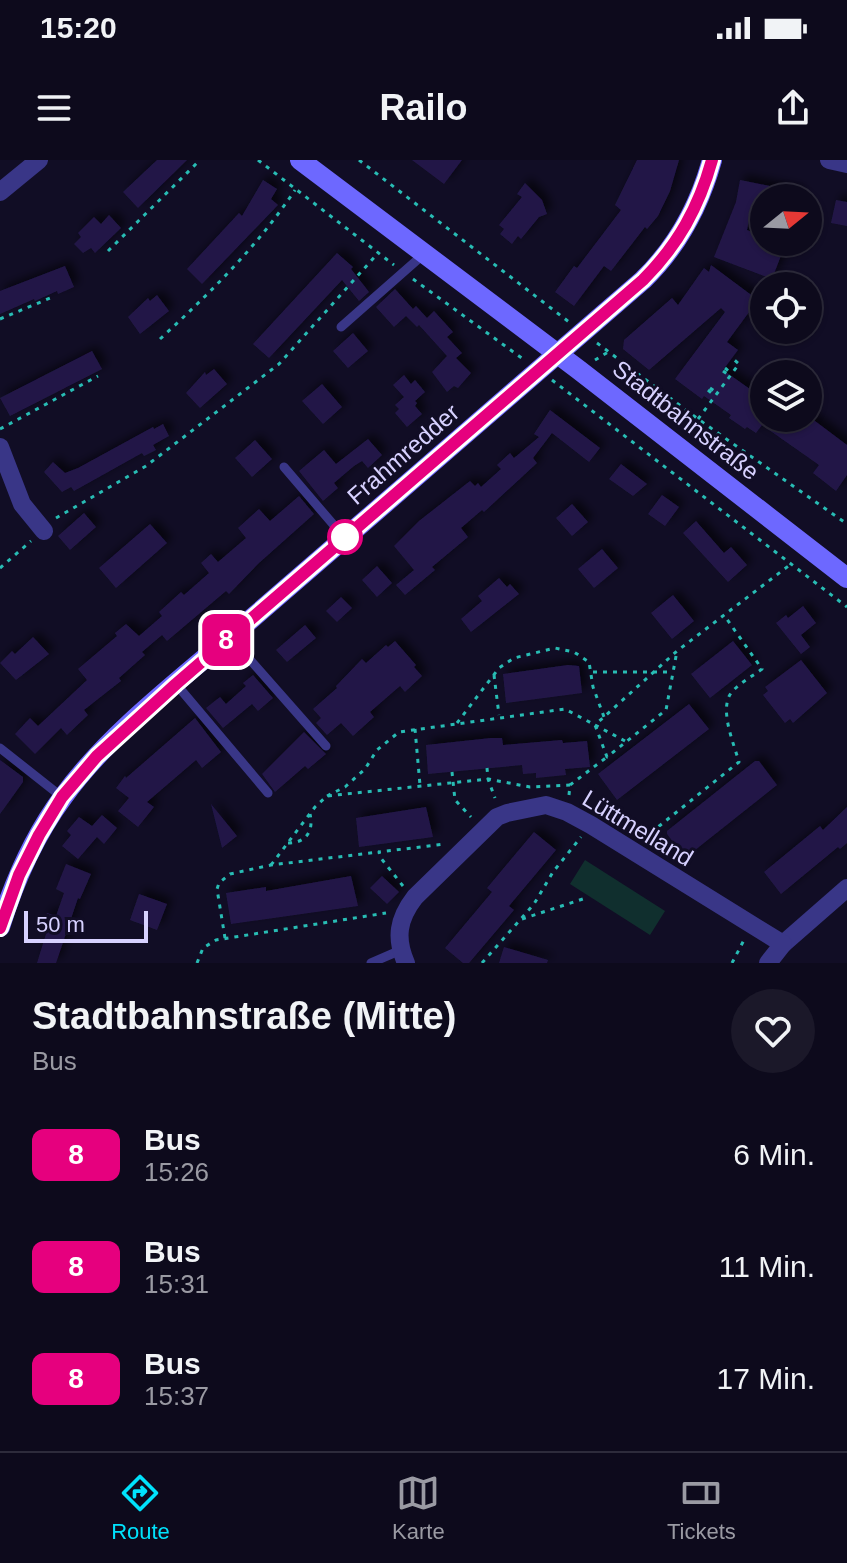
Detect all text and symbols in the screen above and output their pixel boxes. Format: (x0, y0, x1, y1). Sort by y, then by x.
text: 15:20 (40, 11, 117, 44)
icon: menu (32, 86, 76, 130)
icon: share (771, 86, 815, 130)
text: Railo (379, 87, 468, 128)
north arrow (750, 184, 822, 256)
map controls (750, 184, 822, 432)
button: locate (750, 272, 822, 344)
street label: Stadtbahnstraße (608, 355, 764, 485)
button: layers (750, 360, 822, 432)
street label: Frahmredder (342, 398, 464, 510)
unlabelled marker (328, 520, 362, 554)
line badge: 8 (200, 614, 252, 666)
text: 8 (218, 624, 234, 655)
street label: Lüttmelland (578, 784, 698, 872)
scale bar (24, 907, 148, 943)
text: 50 m (36, 912, 85, 937)
button: heart (731, 989, 815, 1073)
text: Stadtbahnstraße (Mitte) (32, 995, 456, 1037)
text: Bus (32, 1046, 77, 1076)
text: Bus (144, 1123, 201, 1156)
text: 6 Min. (733, 1138, 815, 1171)
text: 8 (68, 1139, 84, 1170)
text: 15:26 (144, 1157, 209, 1187)
text: Bus (144, 1235, 201, 1268)
text: 11 Min. (719, 1250, 815, 1283)
text: 8 (68, 1251, 84, 1282)
text: 15:31 (144, 1269, 209, 1299)
text: Bus (144, 1347, 201, 1380)
text: 17 Min. (717, 1362, 815, 1395)
text: 8 (68, 1363, 84, 1394)
text: 15:37 (144, 1381, 209, 1411)
tab: Route (111, 1471, 170, 1545)
tab: Karte (392, 1471, 445, 1545)
tab: Tickets (667, 1471, 736, 1545)

